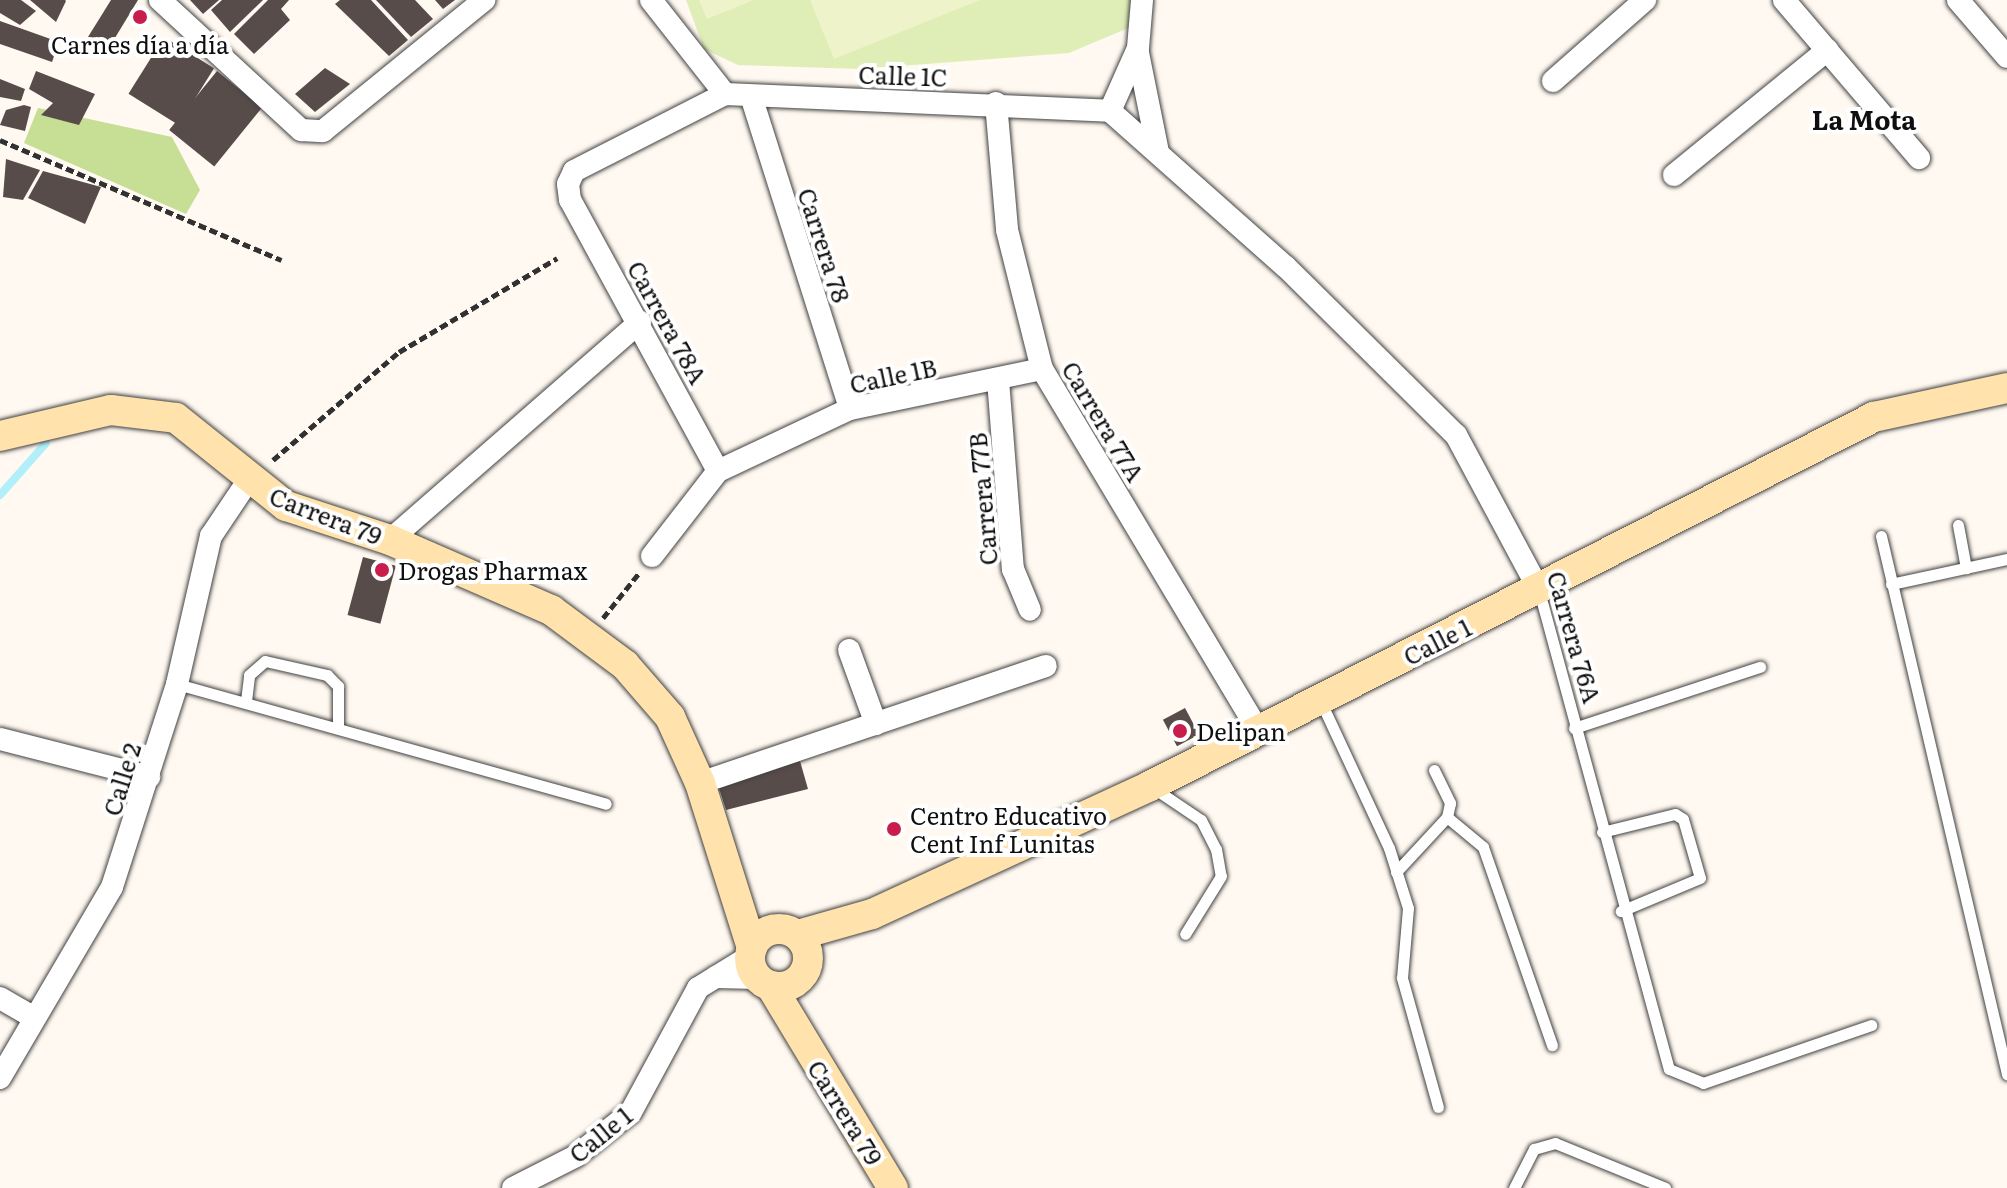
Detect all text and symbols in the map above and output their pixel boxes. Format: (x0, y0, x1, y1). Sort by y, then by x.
marker: Carnes día a día (131, 8, 149, 26)
place label: Carnes día a día (51, 30, 229, 58)
street label: Calle 1C (858, 59, 948, 91)
district label: La Mota (1812, 103, 1916, 135)
street label: Carrera 78 (793, 184, 857, 306)
street label: Carrera 78A (622, 256, 714, 388)
street label: Calle 1B (847, 352, 939, 398)
street label: Carrera 77A (1057, 356, 1151, 486)
street label: Carrera 77B (962, 431, 1002, 567)
street label: Carrera 79 (266, 480, 386, 550)
place label: Drogas Pharmax (398, 556, 587, 584)
marker: Drogas Pharmax (373, 561, 391, 579)
street label: Carrera 76A (1542, 568, 1608, 706)
street label: Calle 1 (1398, 612, 1476, 670)
place label: Delipan (1196, 717, 1286, 745)
marker: Delipan (1171, 722, 1189, 740)
street label: Calle 2 (96, 739, 146, 819)
place label: Centro Educativo Cent Inf Lunitas (910, 801, 1107, 857)
marker: Centro Educativo Cent Inf Lunitas (885, 820, 903, 838)
street label: Carrera 79 (803, 1054, 889, 1170)
street label: Calle 1 (563, 1100, 637, 1168)

